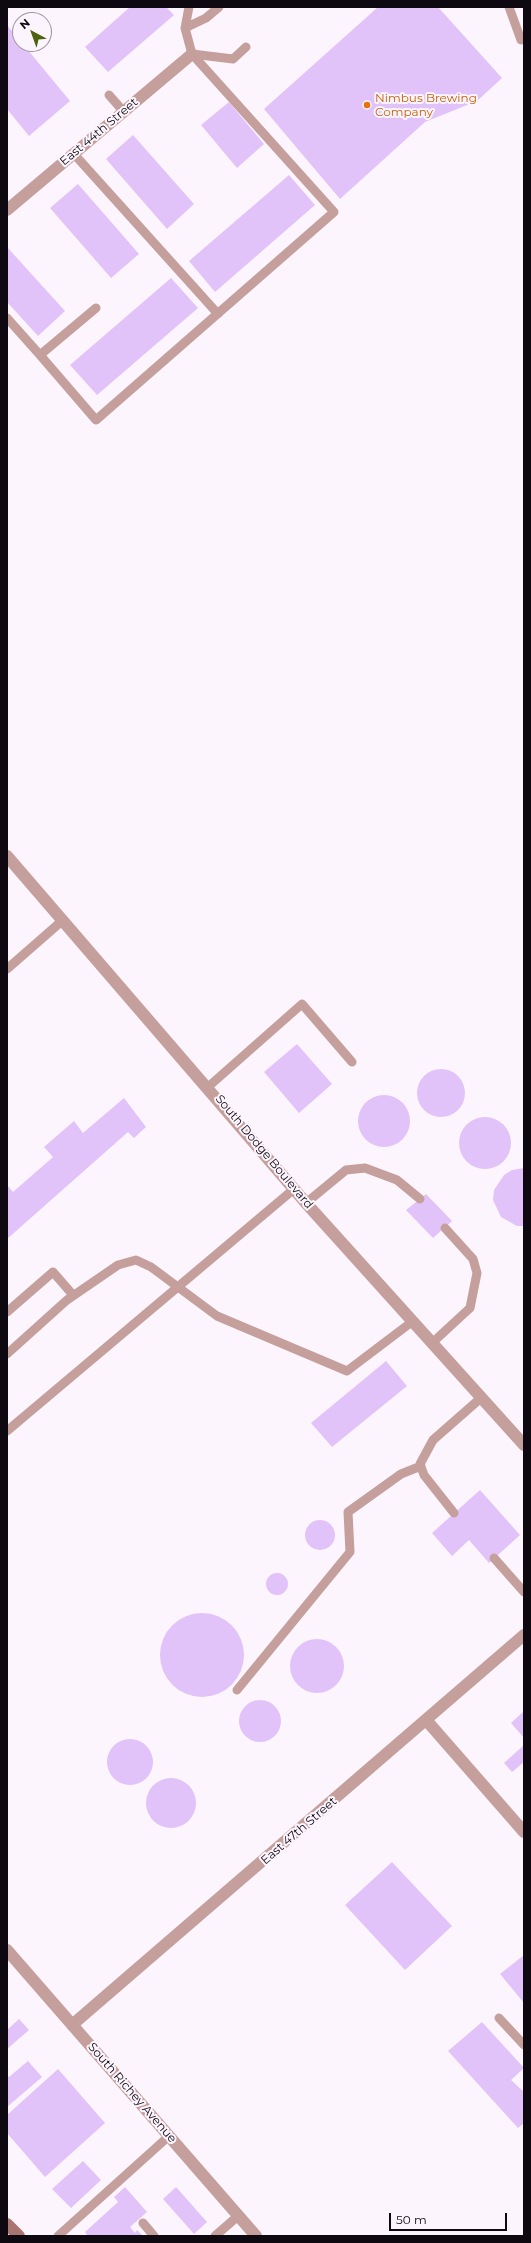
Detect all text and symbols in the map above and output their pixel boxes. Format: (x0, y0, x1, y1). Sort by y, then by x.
north arrow (12, 12, 52, 52)
text: N (17, 16, 33, 32)
place label: Nimbus Brewing Company (375, 91, 477, 119)
street label: East 44th Street (57, 95, 141, 169)
marker: Nimbus Brewing Company (362, 100, 372, 110)
street label: South Dodge Boulevard (212, 1092, 316, 1212)
street label: East 47th Street (258, 1794, 340, 1868)
street label: South Richey Avenue (85, 2040, 179, 2146)
scale bar (391, 2205, 509, 2231)
text: 50 m (396, 2212, 427, 2227)

